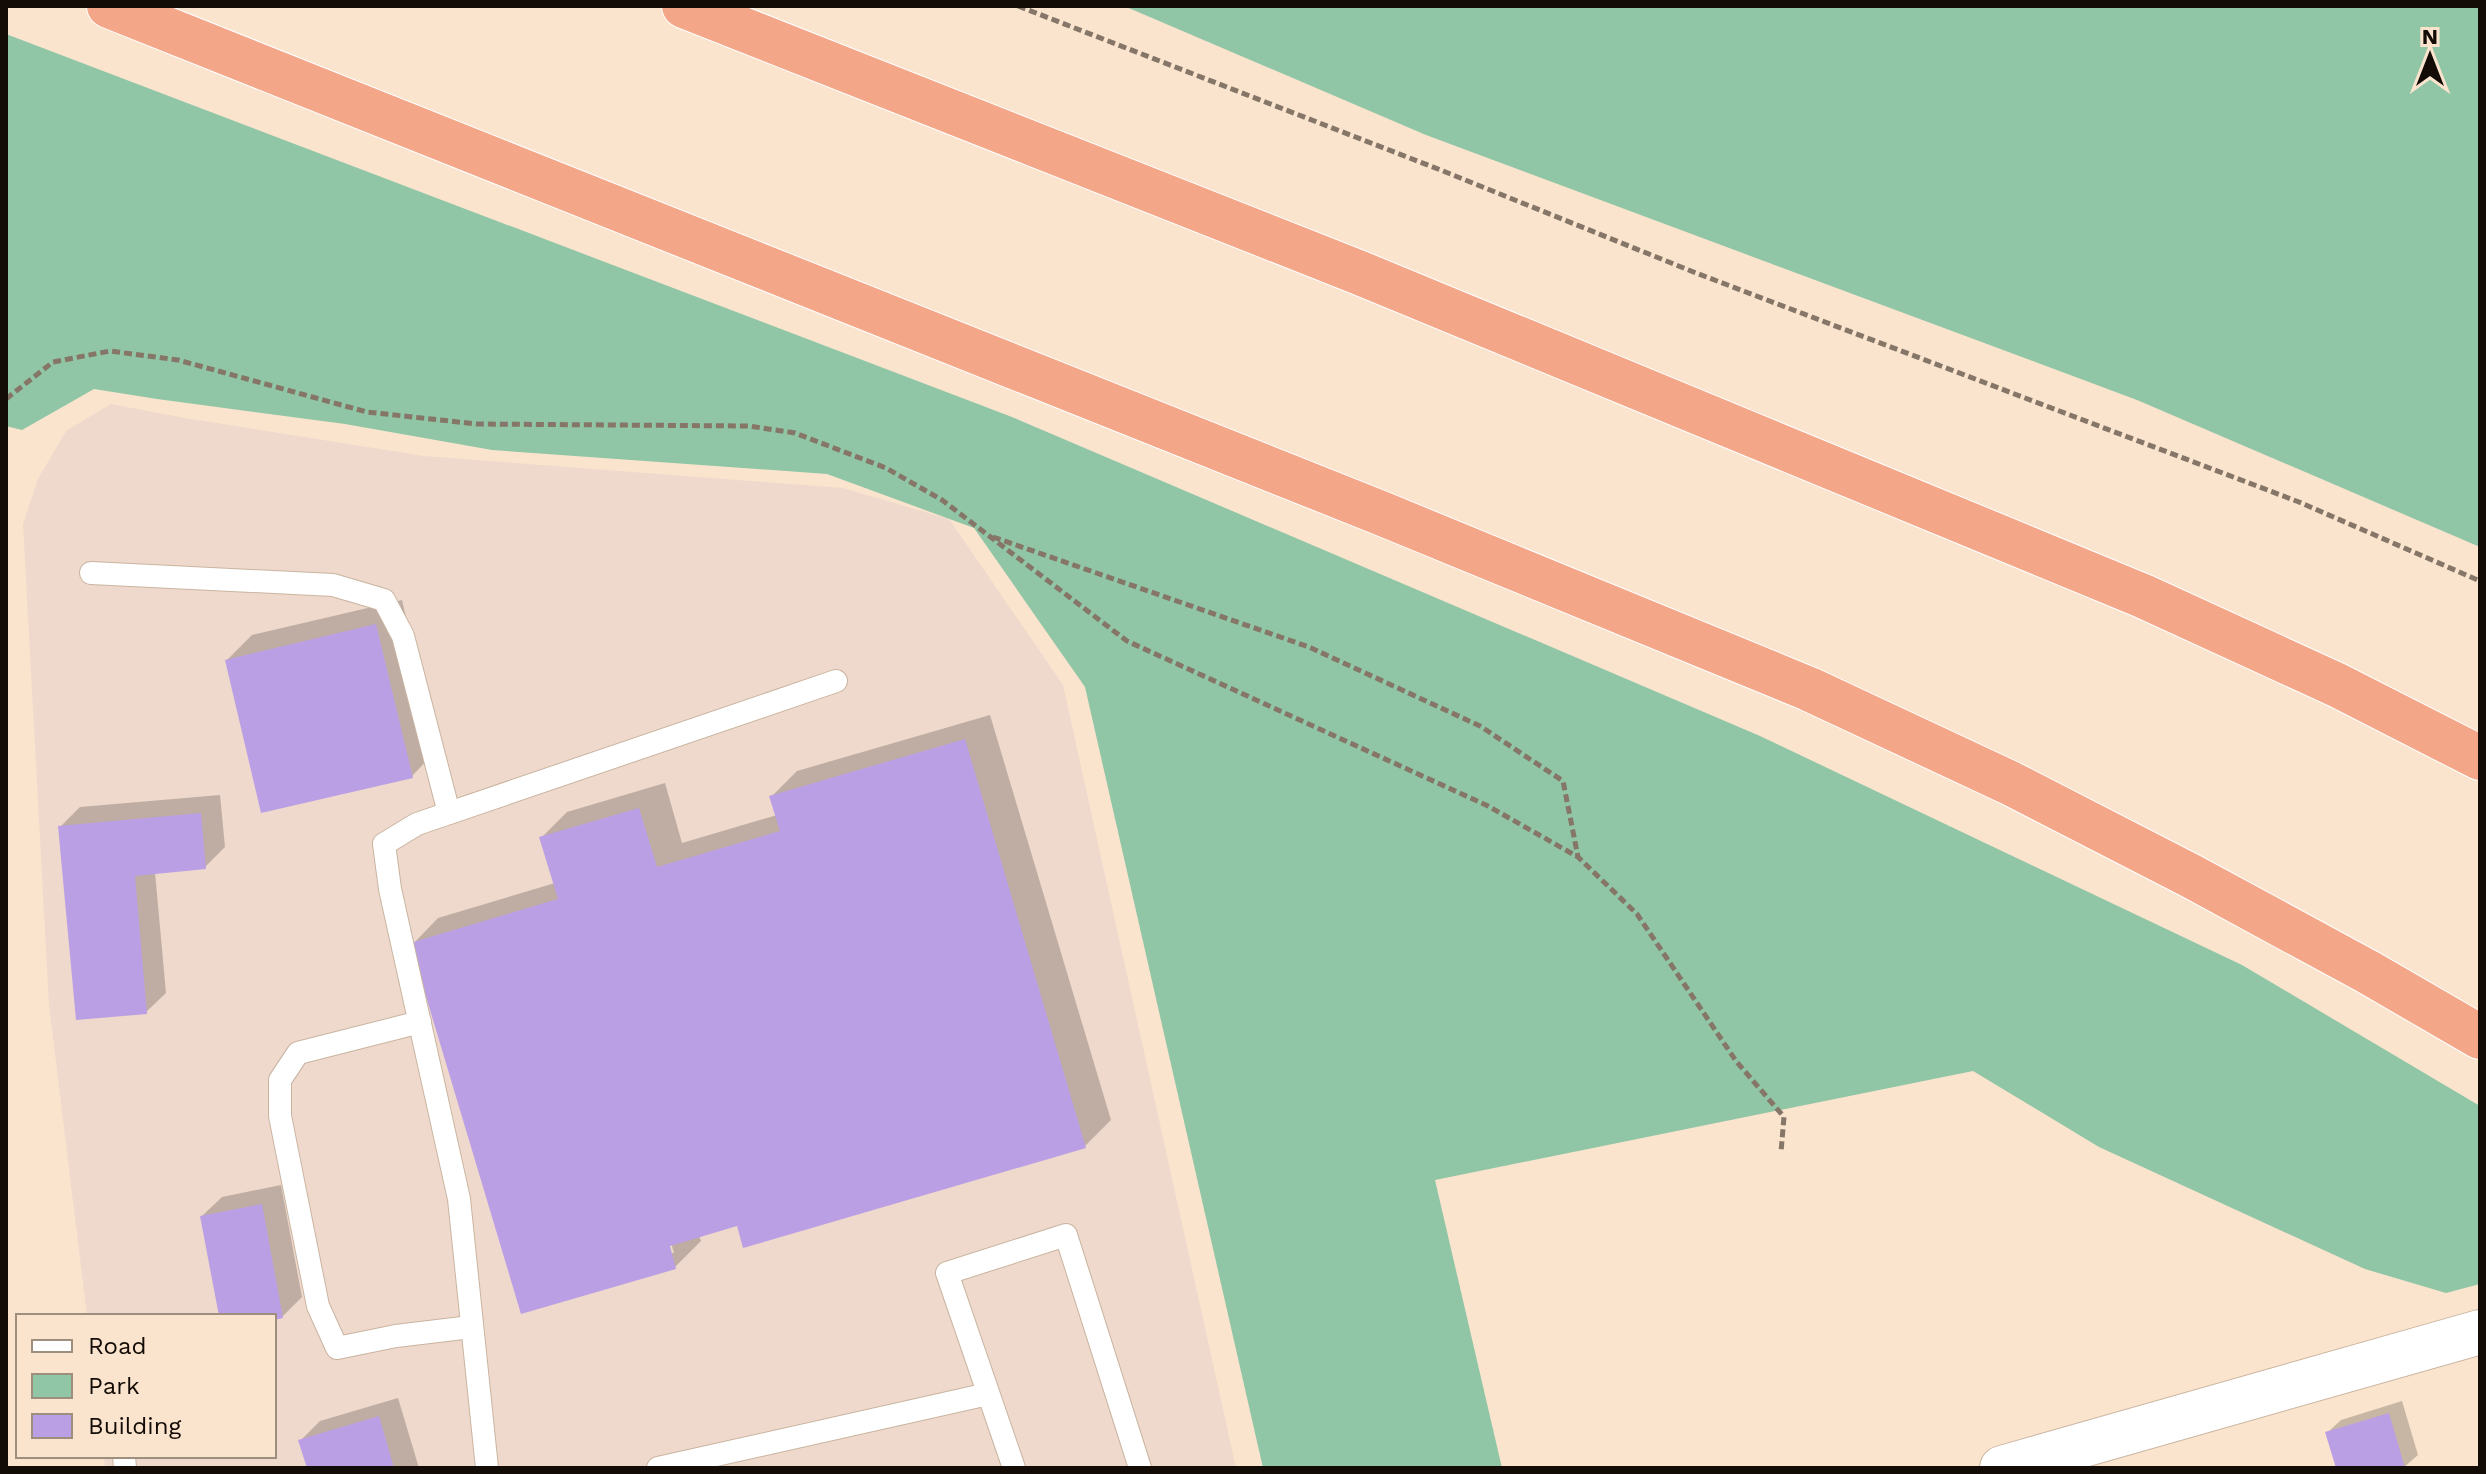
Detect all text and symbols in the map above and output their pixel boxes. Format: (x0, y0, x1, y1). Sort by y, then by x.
north arrow (2390, 16, 2470, 96)
text: N (2422, 24, 2438, 49)
legend (16, 1314, 276, 1458)
text: Road (88, 1332, 147, 1360)
text: Park (88, 1372, 140, 1400)
text: Building (88, 1412, 181, 1440)

